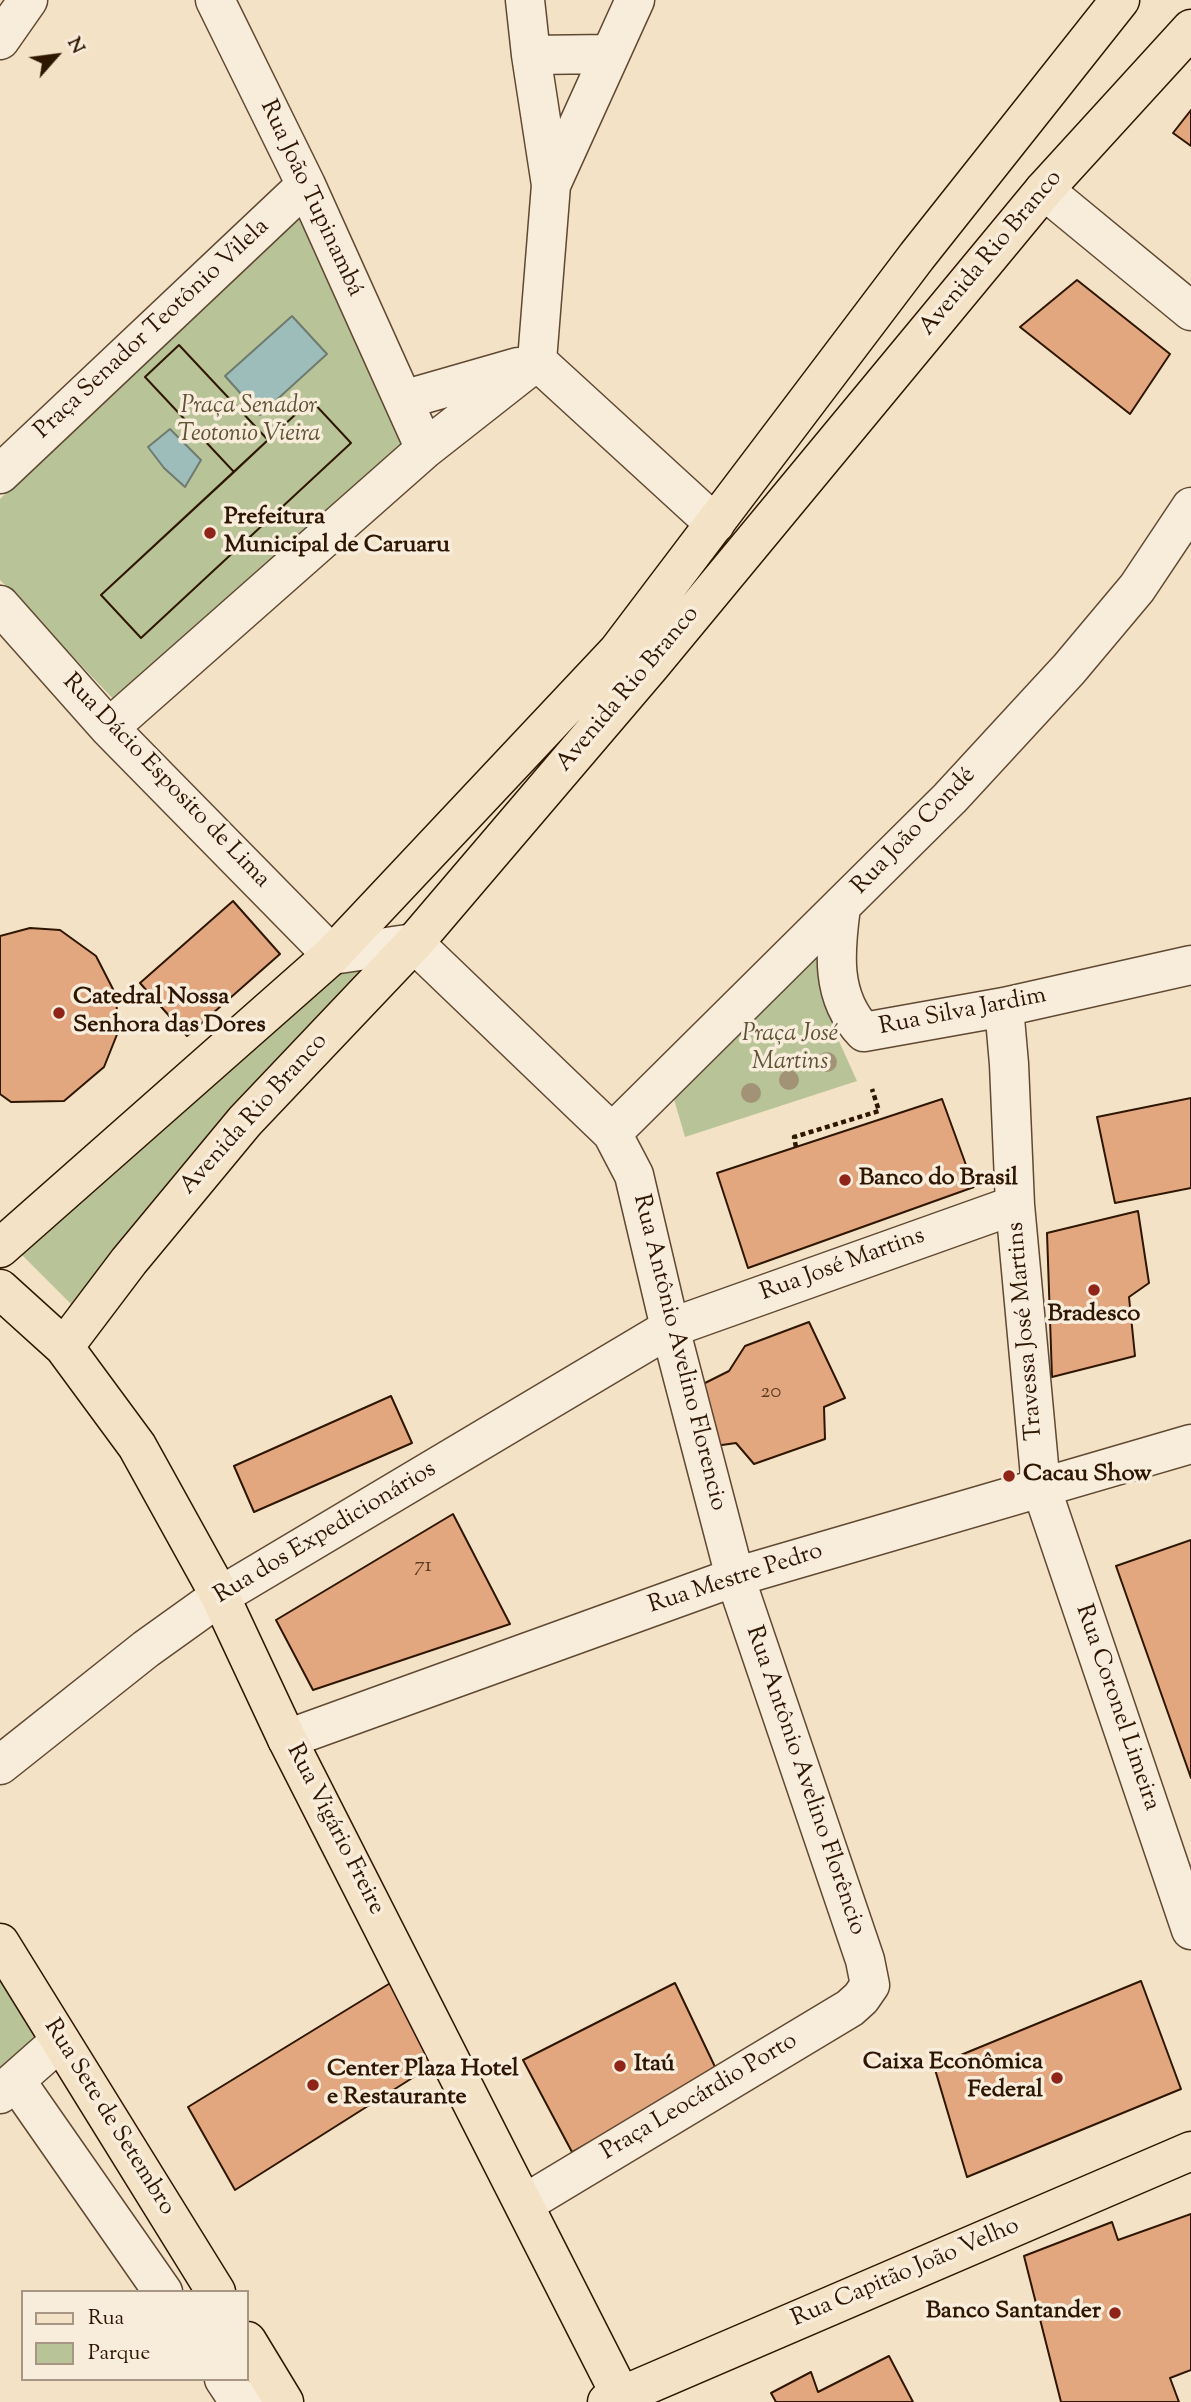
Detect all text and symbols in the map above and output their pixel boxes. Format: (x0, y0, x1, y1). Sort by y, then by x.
north arrow (21, 21, 91, 91)
text: N (59, 33, 90, 59)
street label: Rua João Tupinambá (252, 96, 368, 302)
street label: Avenida Rio Branco (914, 165, 1070, 343)
street label: Praça Senador Teotônio Vilela (30, 214, 276, 446)
park label: Praça Senador Teotonio Vieira (177, 394, 321, 450)
place label: Prefeitura Municipal de Caruaru (224, 505, 450, 561)
marker: Prefeitura Municipal de Caruaru (202, 525, 218, 541)
street label: Avenida Rio Branco (551, 601, 707, 779)
street label: Rua Dácio Esposito de Lima (55, 669, 275, 895)
street label: Rua João Condé (847, 762, 983, 902)
street label: Rua Silva Jardim (877, 983, 1049, 1043)
place label: Catedral Nossa Senhora das Dores (73, 985, 266, 1041)
marker: Catedral Nossa Senhora das Dores (51, 1005, 67, 1021)
park label: Praça José Martins (742, 1022, 838, 1078)
street label: Avenida Rio Branco (175, 1028, 335, 1202)
place label: Banco do Brasil (859, 1166, 1018, 1194)
marker: Banco do Brasil (837, 1172, 853, 1188)
street label: Rua Antônio Avelino Florencio (625, 1192, 731, 1514)
street label: Travessa José Martins (1003, 1221, 1051, 1441)
street label: Rua José Martins (757, 1223, 929, 1309)
marker: Bradesco (1086, 1282, 1102, 1298)
place label: Bradesco (1048, 1302, 1140, 1330)
house number: 20 (761, 1380, 781, 1406)
street label: Rua dos Expedicionários (210, 1456, 442, 1612)
place label: Cacau Show (1023, 1462, 1152, 1490)
marker: Cacau Show (1001, 1468, 1017, 1484)
street label: Rua Mestre Pedro (645, 1538, 827, 1622)
house number: 71 (414, 1554, 432, 1580)
street label: Rua Coronel Limeira (1067, 1601, 1165, 1815)
street label: Rua Antônio Avelino Florêncio (737, 1623, 871, 1939)
street label: Rua Vigário Freire (279, 1740, 389, 1920)
street label: Rua Sete de Setembro (36, 2015, 180, 2221)
street label: Praça Leocárdio Porto (597, 2028, 803, 2168)
place label: Caixa Econômica Federal (863, 2050, 1043, 2106)
place label: Itaú (634, 2052, 675, 2080)
place label: Center Plaza Hotel e Restaurante (327, 2057, 519, 2113)
marker: Itaú (612, 2058, 628, 2074)
marker: Caixa Econômica Federal (1049, 2070, 1065, 2086)
marker: Center Plaza Hotel e Restaurante (305, 2077, 321, 2093)
street label: Rua Capitão João Velho (788, 2213, 1024, 2335)
legend (21, 2290, 248, 2381)
place label: Banco Santander (926, 2299, 1101, 2327)
text: Rua (88, 2304, 124, 2334)
marker: Banco Santander (1107, 2305, 1123, 2321)
text: Parque (88, 2339, 150, 2369)

